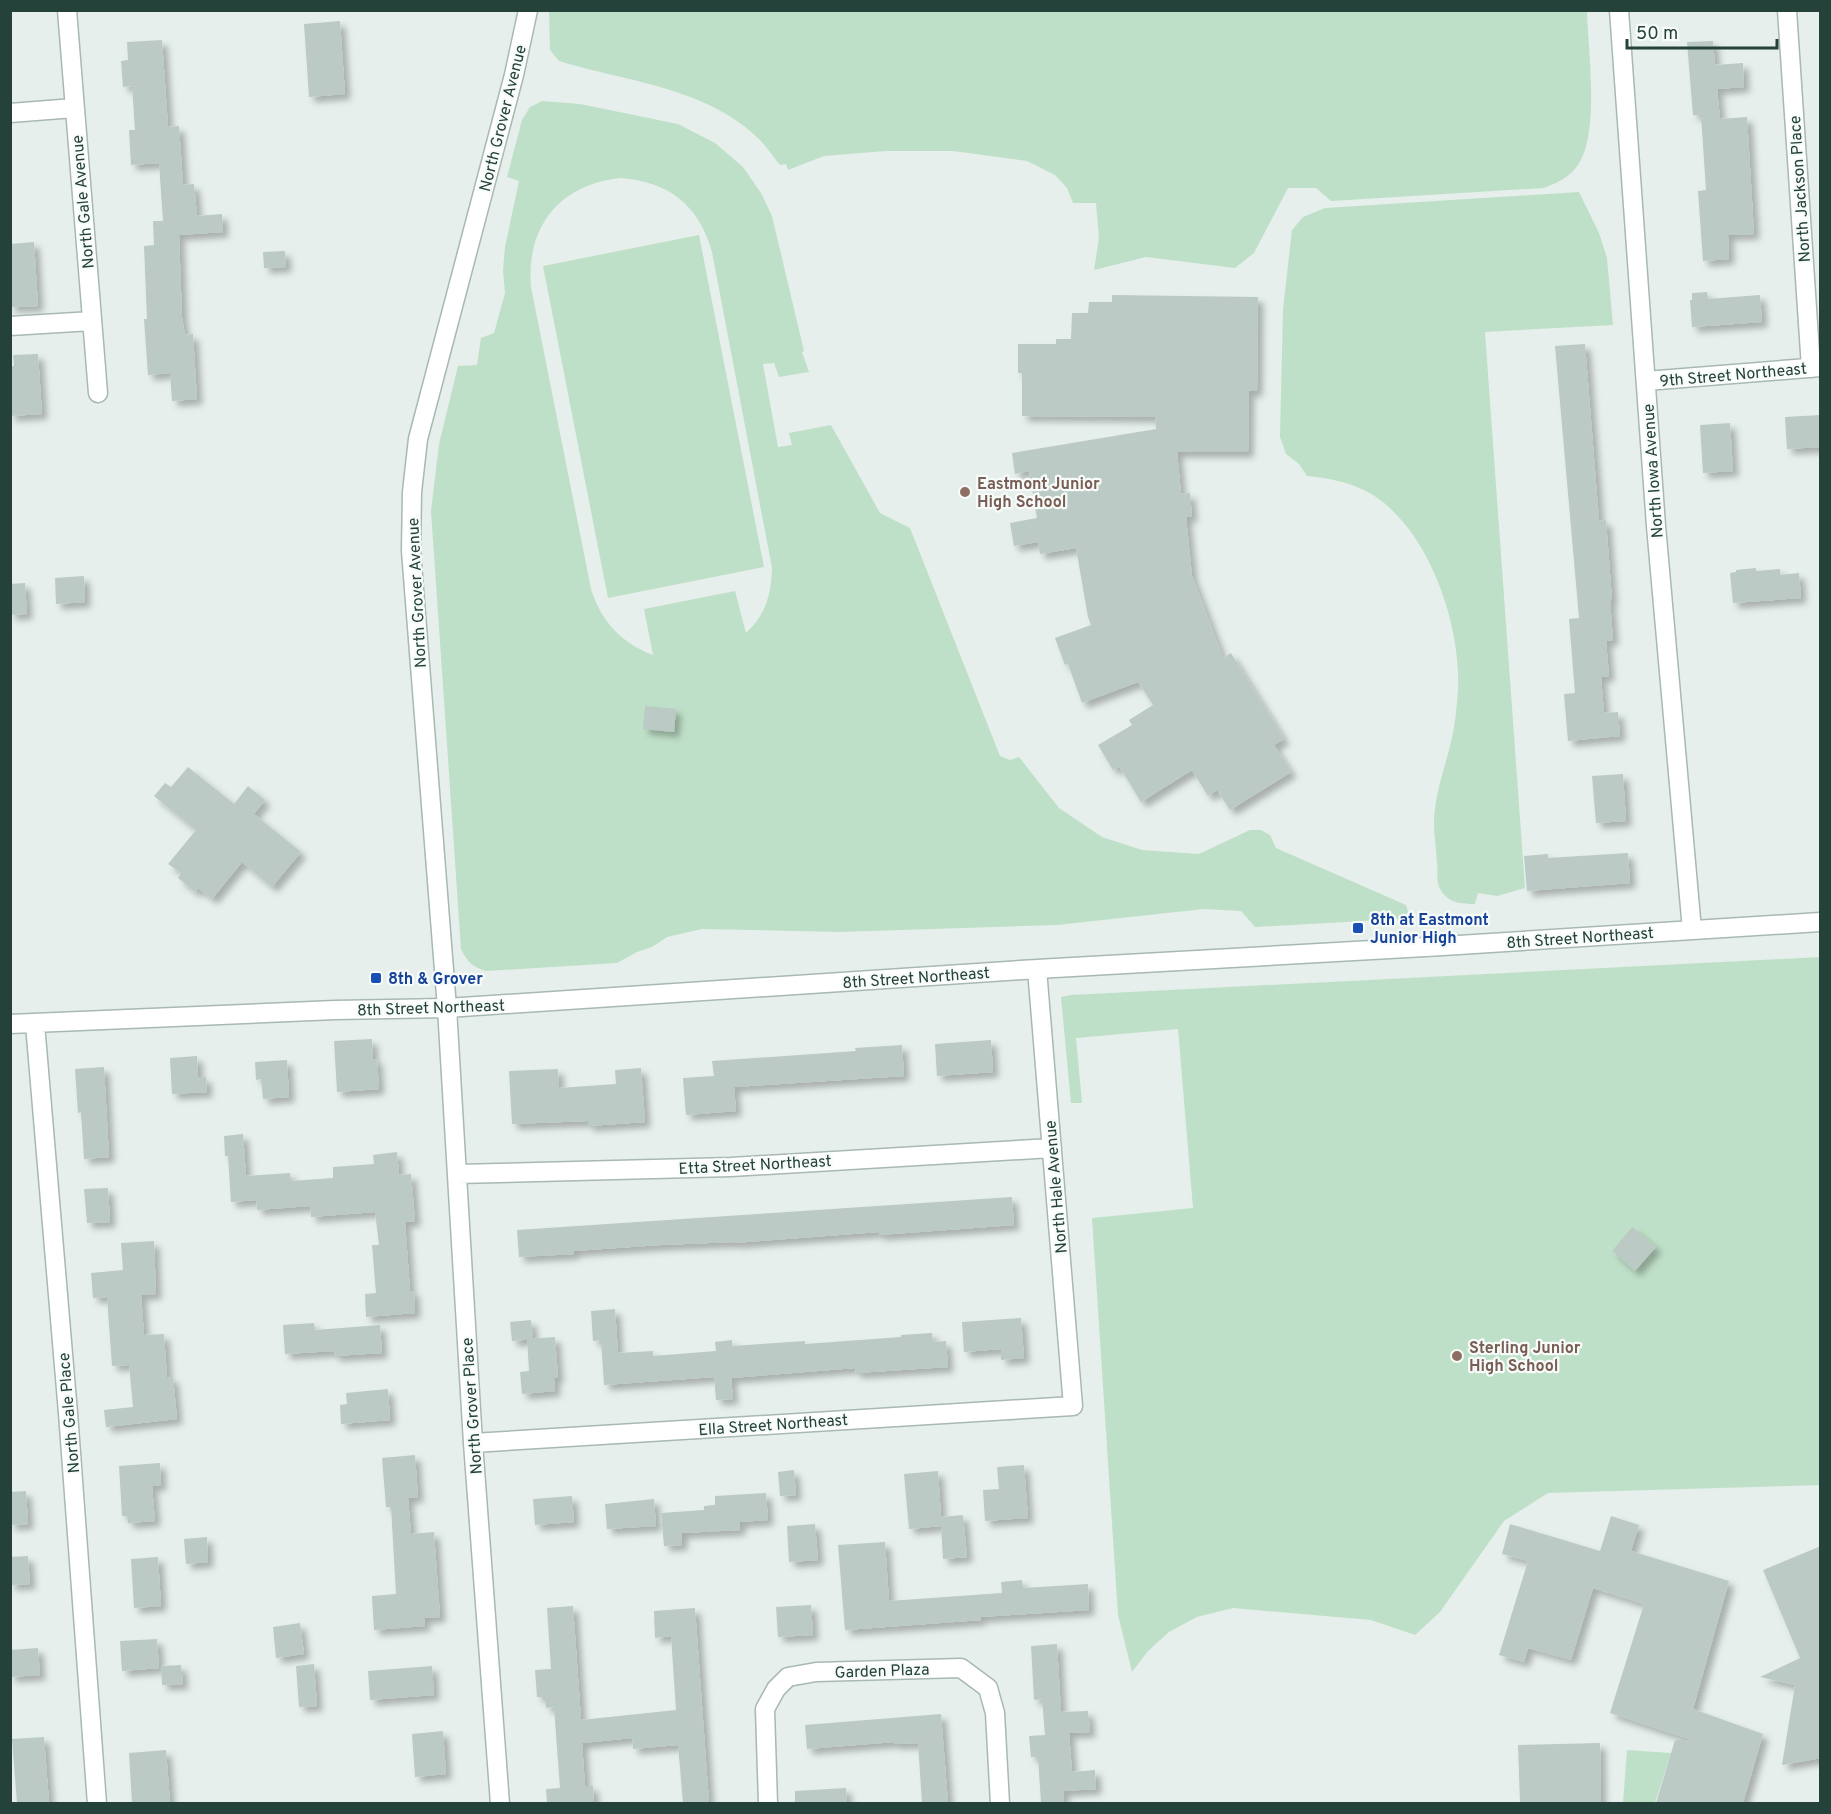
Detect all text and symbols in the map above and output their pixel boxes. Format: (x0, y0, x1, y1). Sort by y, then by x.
scale bar (1627, 12, 1777, 50)
text: 50 m (1636, 23, 1678, 46)
street label: North Grover Avenue (476, 43, 532, 194)
street label: North Jackson Place (1786, 115, 1816, 263)
street label: North Gale Avenue (68, 134, 100, 269)
street label: 9th Street Northeast (1659, 360, 1808, 392)
street label: North Iowa Avenue (1639, 403, 1669, 539)
place label: Eastmont Junior High School (977, 475, 1100, 513)
marker: Eastmont Junior High School (958, 485, 972, 499)
street label: North Grover Avenue (404, 517, 432, 669)
place label: 8th at Eastmont Junior High (1370, 911, 1489, 949)
marker: 8th at Eastmont Junior High (1351, 921, 1365, 935)
street label: 8th Street Northeast (1506, 924, 1655, 954)
street label: 8th Street Northeast (842, 964, 991, 994)
place label: 8th & Grover (388, 970, 483, 990)
marker: 8th & Grover (369, 971, 383, 985)
street label: 8th Street Northeast (357, 996, 505, 1022)
street label: North Hale Avenue (1041, 1119, 1073, 1254)
street label: Etta Street Northeast (678, 1152, 832, 1180)
street label: North Grover Place (458, 1337, 488, 1475)
place label: Sterling Junior High School (1469, 1339, 1581, 1377)
marker: Sterling Junior High School (1450, 1349, 1464, 1363)
street label: North Gale Place (55, 1352, 85, 1474)
street label: Ella Street Northeast (698, 1411, 849, 1441)
street label: Garden Plaza (834, 1660, 930, 1684)

